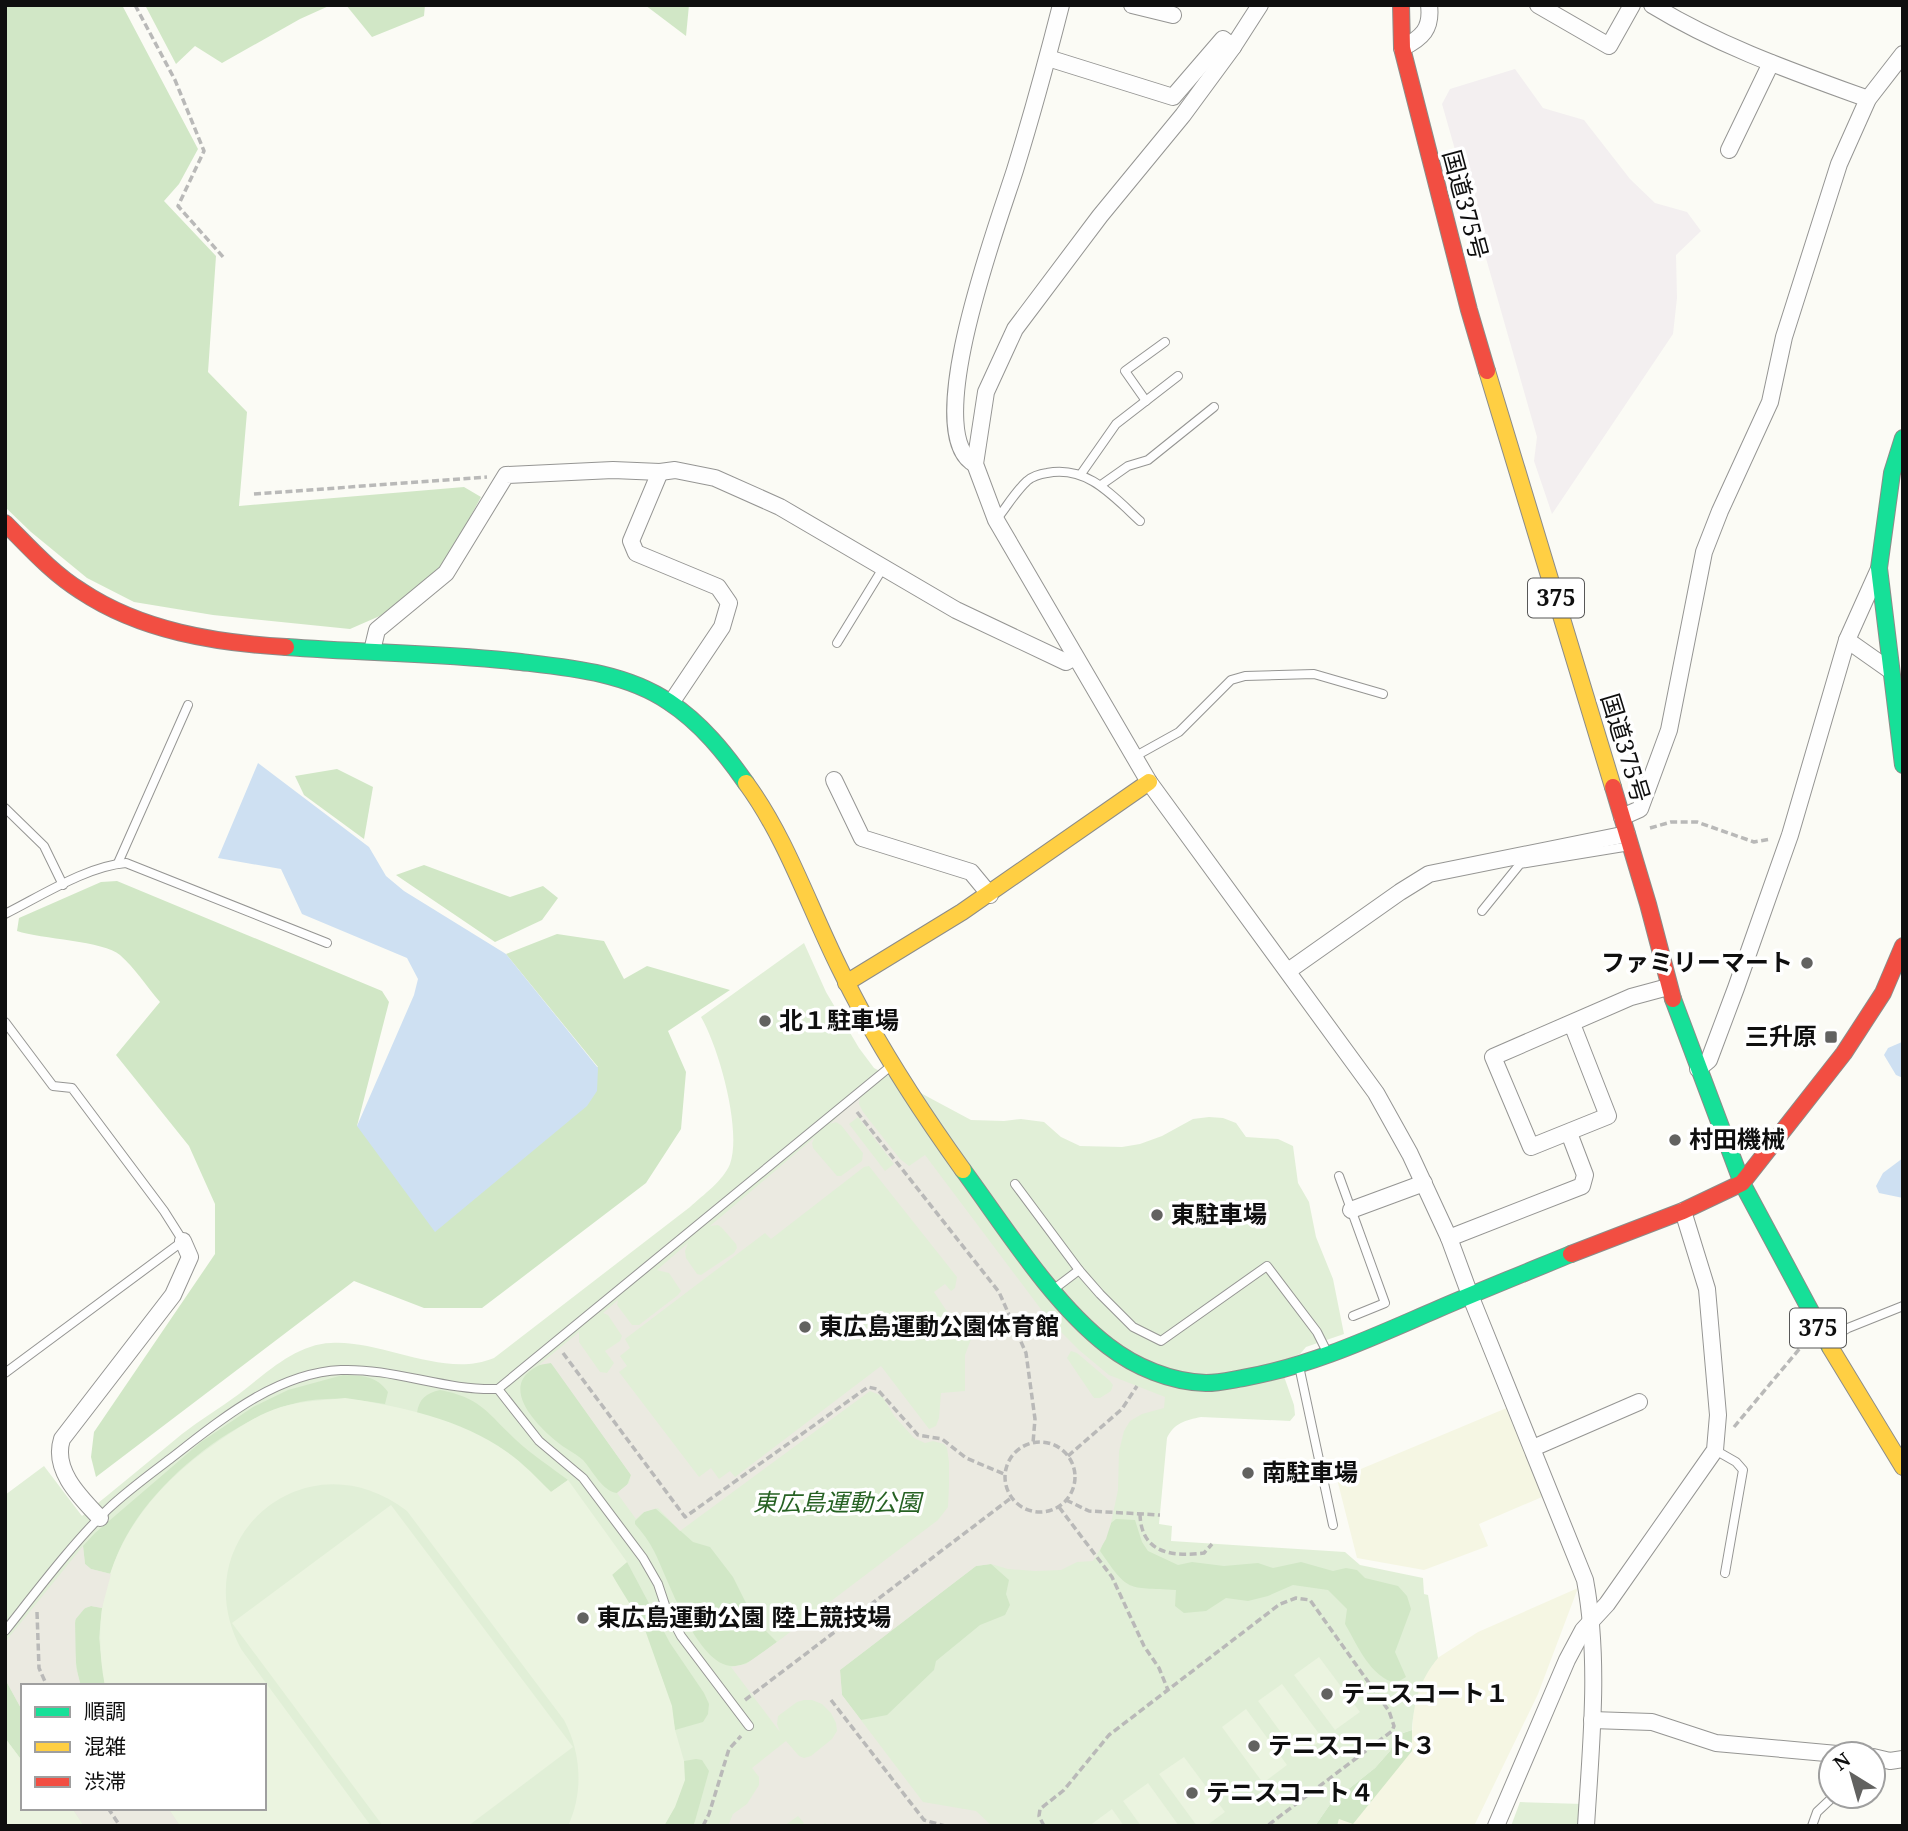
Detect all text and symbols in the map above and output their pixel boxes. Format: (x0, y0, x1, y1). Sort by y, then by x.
street label: 国道375号 (1436, 146, 1497, 263)
road number: 375 (1528, 578, 1584, 618)
street label: 国道375号 (1594, 689, 1659, 806)
place label: ファミリーマート (1601, 945, 1793, 978)
marker: ファミリーマート (1799, 955, 1815, 971)
place label: 北１駐車場 (779, 1003, 899, 1036)
marker: 北１駐車場 (757, 1013, 773, 1029)
place label: 三升原 (1745, 1019, 1817, 1052)
marker: 三升原 (1823, 1029, 1839, 1045)
place label: 村田機械 (1689, 1122, 1785, 1155)
marker: 村田機械 (1667, 1132, 1683, 1148)
place label: 東駐車場 (1171, 1197, 1267, 1230)
marker: 東駐車場 (1149, 1207, 1165, 1223)
road number: 375 (1790, 1308, 1846, 1348)
place label: 東広島運動公園体育館 (819, 1309, 1059, 1342)
marker: 東広島運動公園体育館 (797, 1319, 813, 1335)
place label: 南駐車場 (1262, 1455, 1358, 1488)
marker: 南駐車場 (1240, 1465, 1256, 1481)
park label: 東広島運動公園 (753, 1485, 924, 1518)
place label: 東広島運動公園 陸上競技場 (597, 1600, 891, 1633)
marker: 東広島運動公園 陸上競技場 (575, 1610, 591, 1626)
place label: テニスコート１ (1341, 1676, 1509, 1709)
legend (21, 1684, 266, 1810)
marker: テニスコート１ (1319, 1686, 1335, 1702)
text: 順調 (84, 1697, 126, 1725)
place label: テニスコート３ (1268, 1728, 1436, 1761)
text: 混雑 (84, 1732, 126, 1760)
marker: テニスコート３ (1246, 1738, 1262, 1754)
north arrow (1817, 1740, 1887, 1810)
text: N (1828, 1747, 1856, 1776)
text: 渋滞 (84, 1767, 126, 1795)
place label: テニスコート４ (1206, 1775, 1374, 1808)
marker: テニスコート４ (1184, 1785, 1200, 1801)

